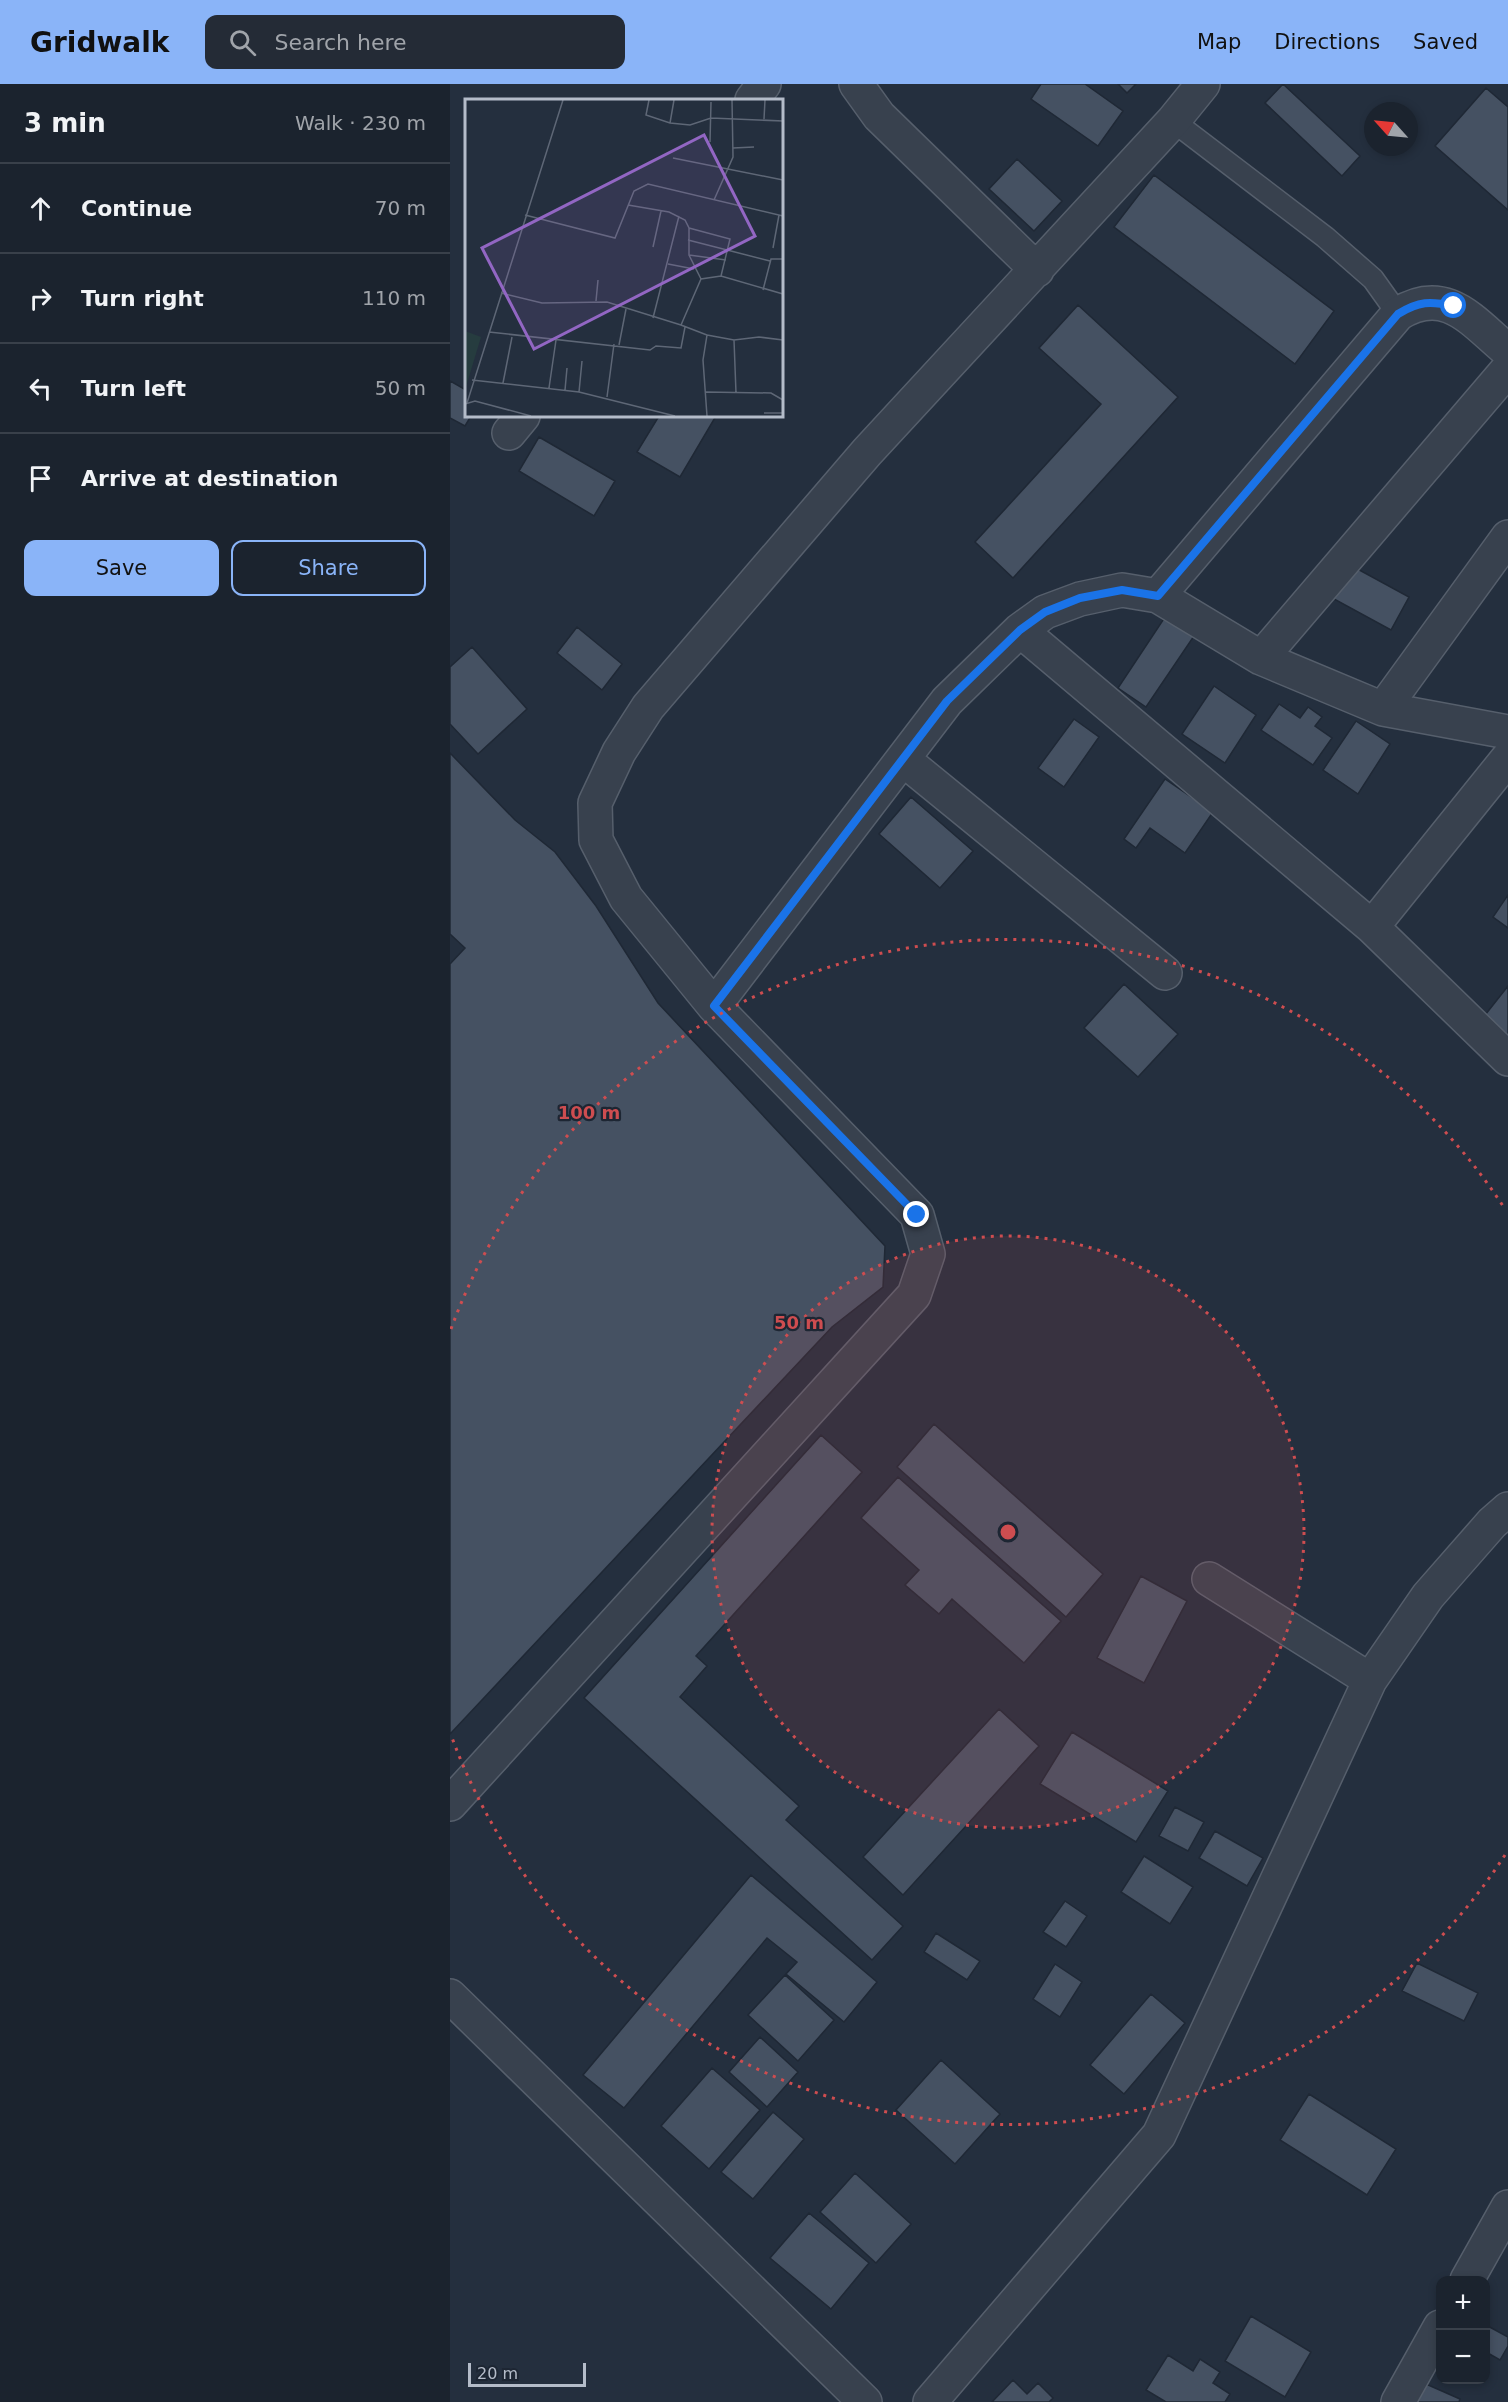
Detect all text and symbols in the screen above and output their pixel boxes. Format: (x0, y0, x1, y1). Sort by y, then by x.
search box (205, 15, 625, 69)
text: Gridwalk (30, 26, 169, 59)
icon: search (226, 26, 259, 59)
text: Search here (274, 30, 407, 55)
text: Map (1197, 30, 1241, 54)
text: Directions (1274, 30, 1380, 54)
text: Saved (1413, 30, 1478, 54)
inset map (465, 99, 783, 417)
north arrow (1364, 102, 1418, 156)
text: 3 min (24, 108, 106, 138)
text: Walk · 230 m (295, 111, 426, 135)
icon: ahead (24, 192, 57, 225)
text: Continue (81, 196, 192, 221)
text: 70 m (375, 196, 426, 220)
icon: right (24, 282, 57, 315)
text: Turn right (81, 286, 204, 311)
text: 110 m (362, 286, 426, 310)
route start (1440, 292, 1466, 318)
icon: left (24, 372, 57, 405)
text: Turn left (81, 376, 186, 401)
text: 50 m (375, 376, 426, 400)
icon: arrive (24, 462, 57, 495)
text: Arrive at destination (81, 466, 338, 491)
button: Save (24, 540, 219, 596)
button: Share (231, 540, 426, 596)
text: 100 m (558, 1102, 620, 1123)
route end (903, 1201, 929, 1227)
text: 50 m (774, 1312, 824, 1333)
centre of rings (998, 1522, 1018, 1542)
map controls (1436, 2276, 1490, 2384)
button: + (1436, 2276, 1490, 2330)
button: − (1436, 2330, 1490, 2384)
scale bar (468, 2360, 586, 2388)
text: 20 m (477, 2364, 518, 2383)

